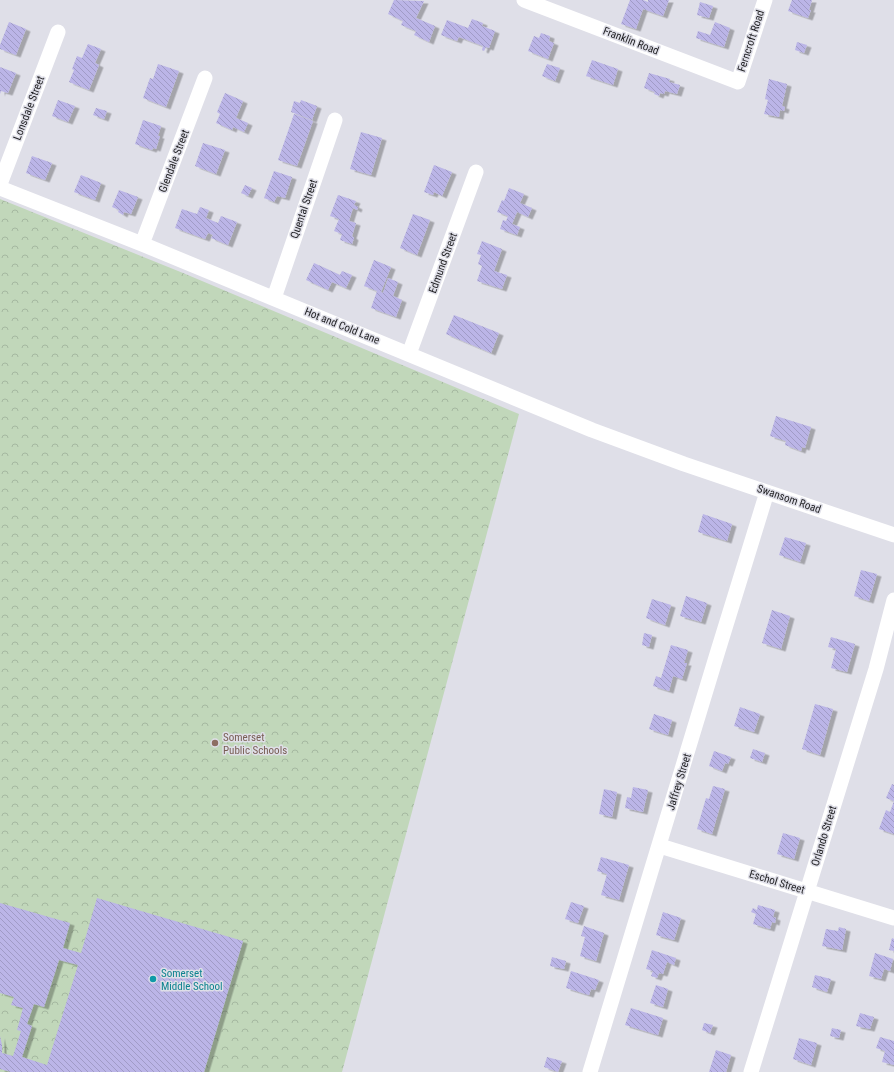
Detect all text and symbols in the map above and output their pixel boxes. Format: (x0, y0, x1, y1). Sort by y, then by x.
street label: Ferncroft Road (735, 8, 767, 74)
street label: Franklin Road (601, 24, 661, 58)
street label: Lonsdale Street (11, 74, 47, 142)
street label: Glendale Street (156, 128, 192, 194)
street label: Quental Street (288, 178, 320, 240)
street label: Edmund Street (426, 231, 460, 295)
street label: Hot and Cold Lane (302, 305, 382, 347)
street label: Swansom Road (755, 482, 823, 516)
place label: Somerset Public Schools (223, 731, 287, 757)
marker: Somerset Public Schools (210, 738, 220, 748)
street label: Jaffrey Street (664, 752, 694, 812)
street label: Orlando Street (809, 804, 839, 868)
street label: Eschol Street (748, 867, 806, 897)
place label: Somerset Middle School (161, 967, 223, 993)
marker: Somerset Middle School (148, 974, 158, 984)

